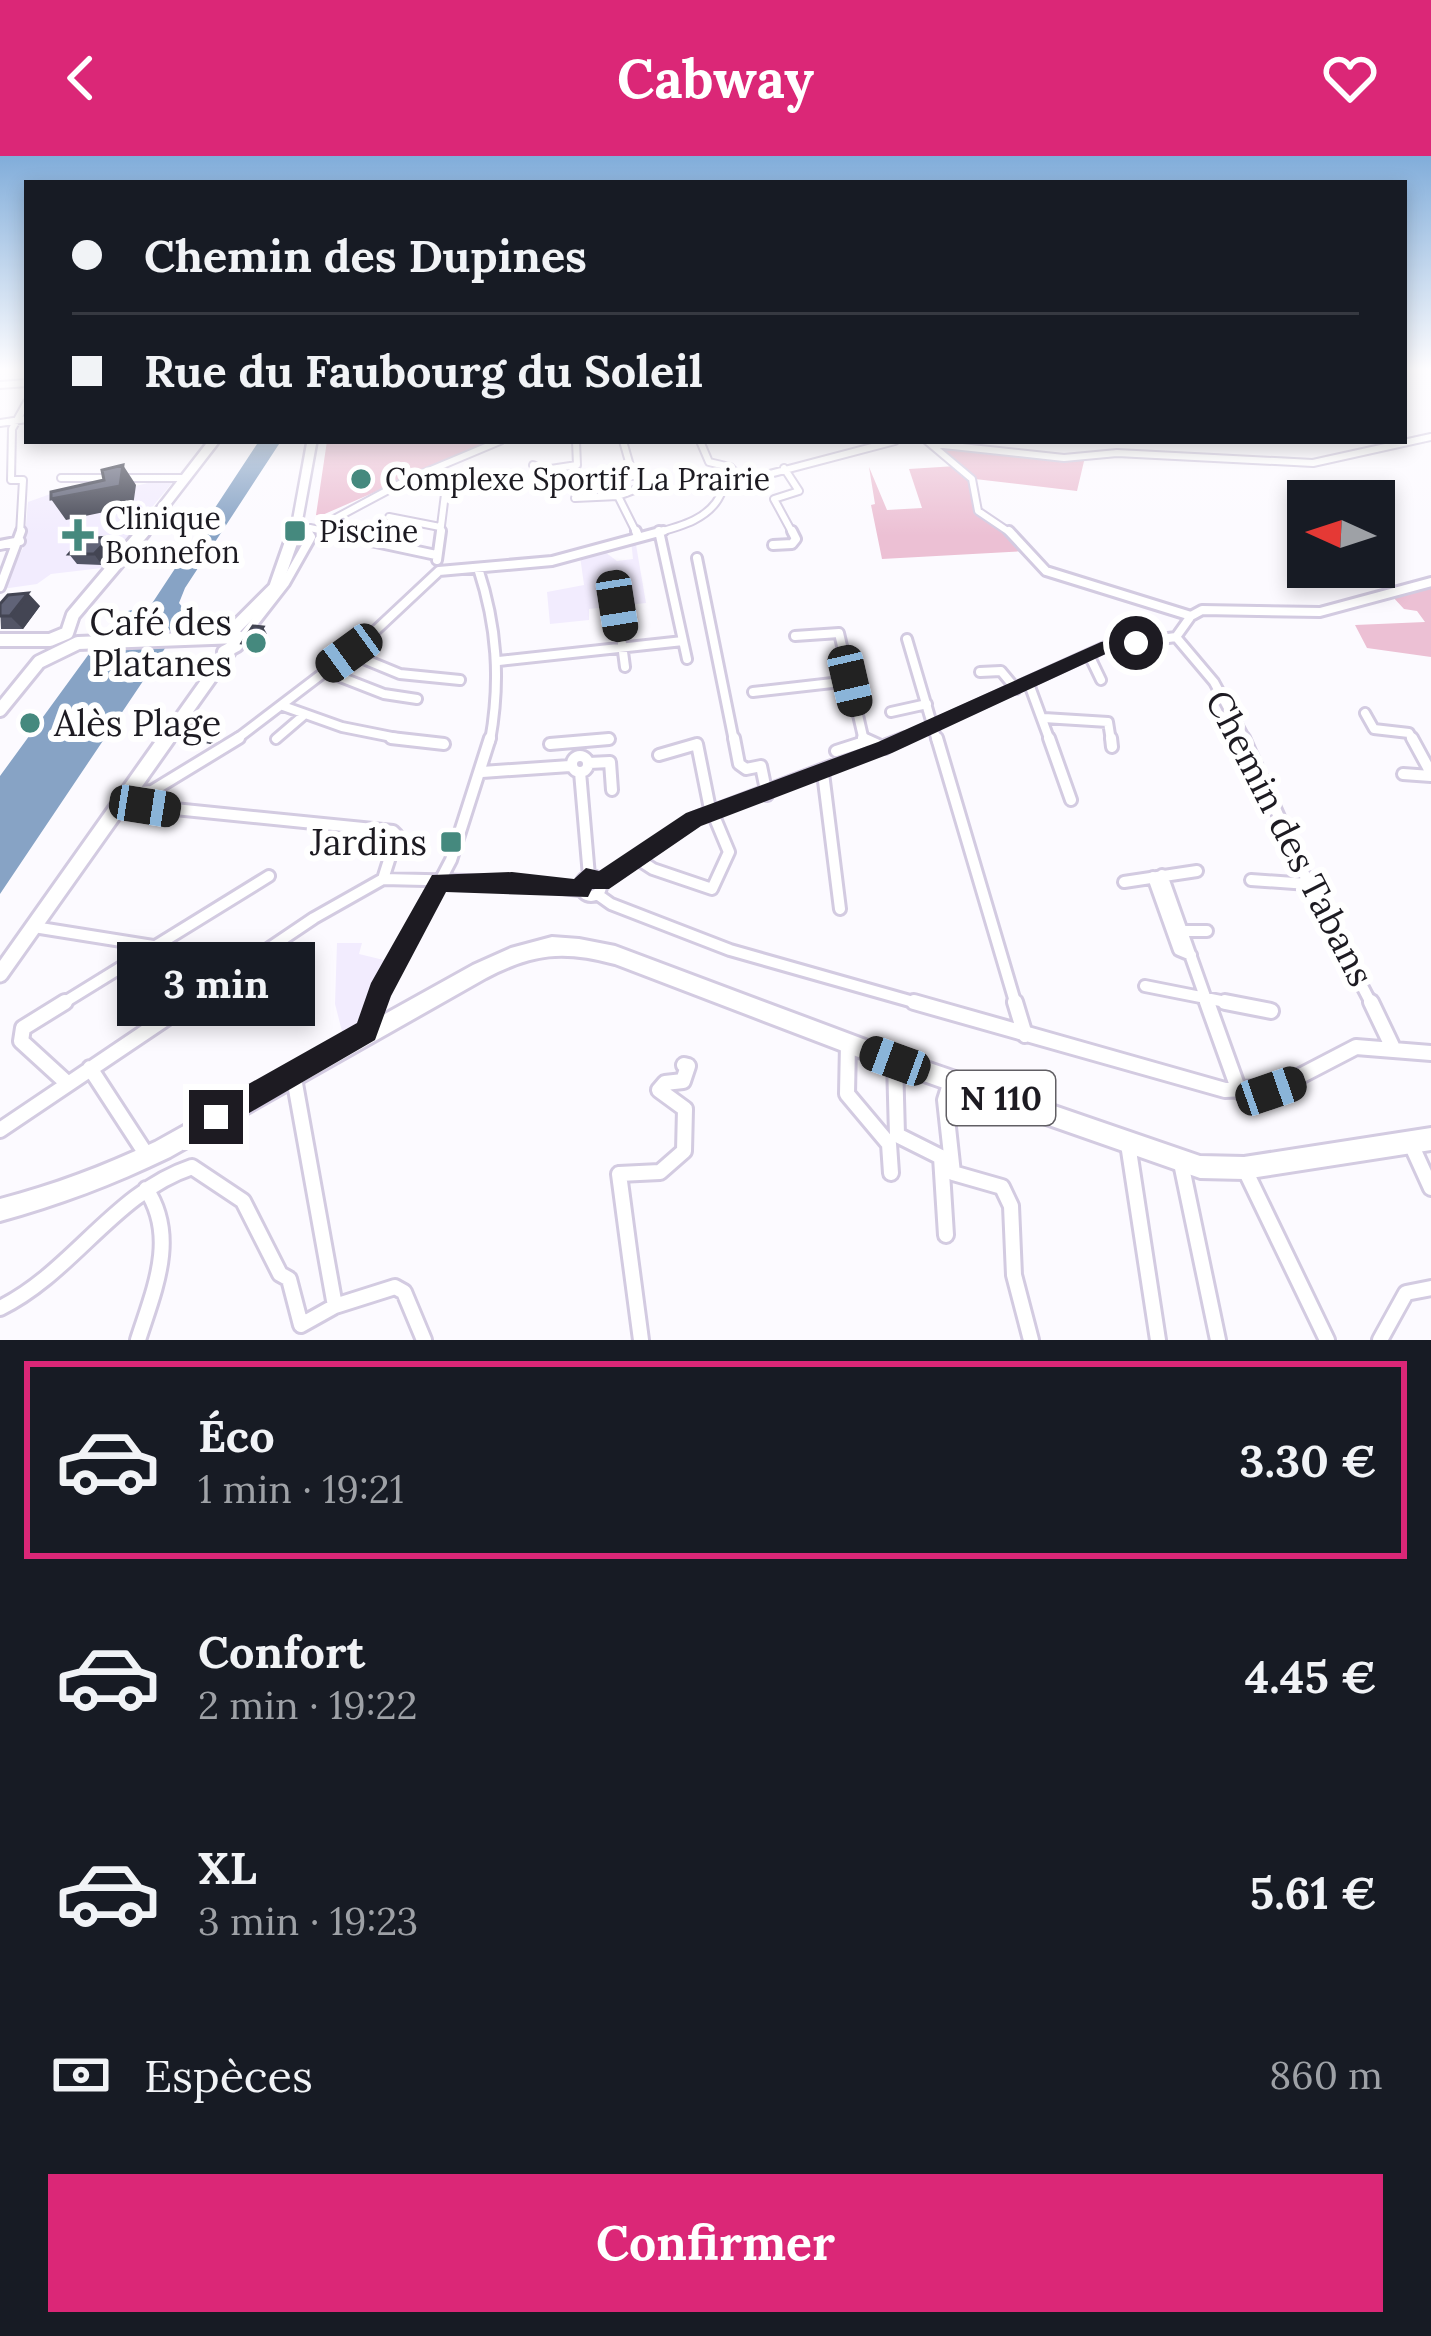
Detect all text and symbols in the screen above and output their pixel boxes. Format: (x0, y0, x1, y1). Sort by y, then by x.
text: Cabway (617, 44, 814, 113)
icon: back (48, 45, 114, 111)
icon: heart (1317, 45, 1383, 111)
text: Chemin des Dupines (144, 227, 587, 284)
text: Rue du Faubourg du Soleil (144, 342, 703, 399)
place label: Complexe Sportif La Prairie (385, 460, 770, 498)
marker: Complexe Sportif La Prairie (348, 466, 374, 492)
north arrow (1287, 480, 1395, 588)
map controls (1287, 480, 1395, 588)
place label: Clinique Bonnefon (105, 499, 240, 571)
place label: Piscine (319, 512, 418, 550)
marker: Piscine (282, 518, 308, 544)
marker: Clinique Bonnefon (62, 519, 94, 551)
car (594, 568, 640, 644)
place label: Café des Platanes (90, 599, 232, 686)
route start (1109, 616, 1163, 670)
car (309, 617, 389, 689)
marker: Café des Platanes (243, 630, 269, 656)
car (824, 642, 876, 720)
street label: Chemin des Tabans (1196, 682, 1384, 994)
place label: Alès Plage (53, 700, 221, 746)
marker: Alès Plage (17, 710, 43, 736)
car (107, 783, 183, 829)
place label: Jardins (309, 819, 427, 865)
marker: Jardins (438, 829, 464, 855)
callout: 3 min (117, 943, 315, 1027)
text: 3 min (163, 959, 269, 1009)
car (855, 1032, 935, 1090)
car (1231, 1062, 1311, 1120)
road number: N 110 (947, 1071, 1055, 1125)
route end (189, 1090, 243, 1144)
icon: car (54, 1406, 162, 1514)
text: Éco (198, 1407, 275, 1464)
text: 3.30 € (1239, 1432, 1377, 1489)
text: 1 min · 19:21 (198, 1464, 404, 1514)
icon: car (54, 1622, 162, 1730)
text: Confort (198, 1623, 365, 1680)
text: 4.45 € (1245, 1648, 1377, 1705)
text: 2 min · 19:22 (198, 1680, 417, 1730)
icon: car (54, 1838, 162, 1946)
text: XL (198, 1839, 257, 1896)
text: 5.61 € (1250, 1864, 1377, 1921)
text: 3 min · 19:23 (198, 1896, 418, 1946)
icon: cash (48, 2042, 114, 2108)
text: Espèces (144, 2047, 313, 2104)
text: 860 m (1269, 2050, 1383, 2100)
button: Confirmer (48, 2174, 1383, 2312)

